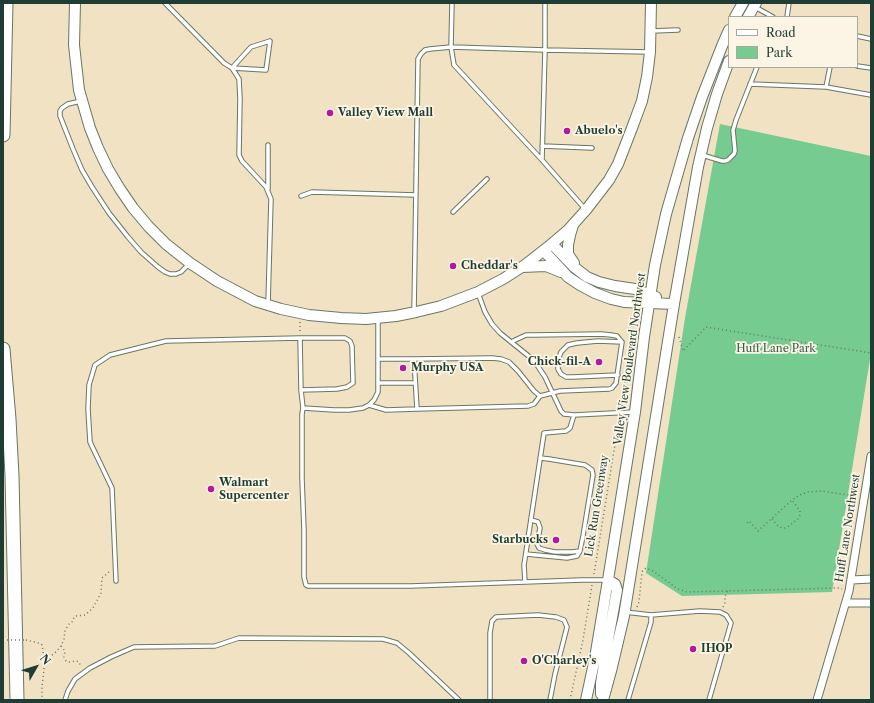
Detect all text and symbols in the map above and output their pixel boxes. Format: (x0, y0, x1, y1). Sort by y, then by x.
legend (728, 16, 858, 68)
text: Road (766, 25, 796, 40)
text: Park (766, 45, 792, 60)
place label: Valley View Mall (338, 106, 433, 120)
marker: Valley View Mall (325, 108, 335, 118)
place label: Abuelo's (575, 124, 623, 138)
marker: Abuelo's (562, 126, 572, 136)
place label: Cheddar's (461, 259, 518, 273)
marker: Cheddar's (448, 261, 458, 271)
street label: Valley View Boulevard Northwest (611, 272, 649, 446)
park label: Huff Lane Park (736, 342, 816, 356)
place label: Chick-fil-A (528, 355, 591, 369)
marker: Chick-fil-A (594, 357, 604, 367)
place label: Murphy USA (411, 361, 483, 375)
marker: Murphy USA (398, 363, 408, 373)
street label: Lick Run Greenway (582, 454, 612, 558)
street label: Huff Lane Northwest (833, 473, 863, 583)
place label: Walmart Supercenter (219, 476, 289, 502)
marker: Walmart Supercenter (206, 484, 216, 494)
place label: Starbucks (492, 533, 548, 547)
marker: Starbucks (551, 535, 561, 545)
place label: IHOP (701, 642, 732, 656)
marker: IHOP (688, 644, 698, 654)
north arrow (16, 647, 56, 687)
text: N (37, 651, 54, 668)
place label: O'Charley's (532, 654, 596, 668)
marker: O'Charley's (519, 656, 529, 666)

